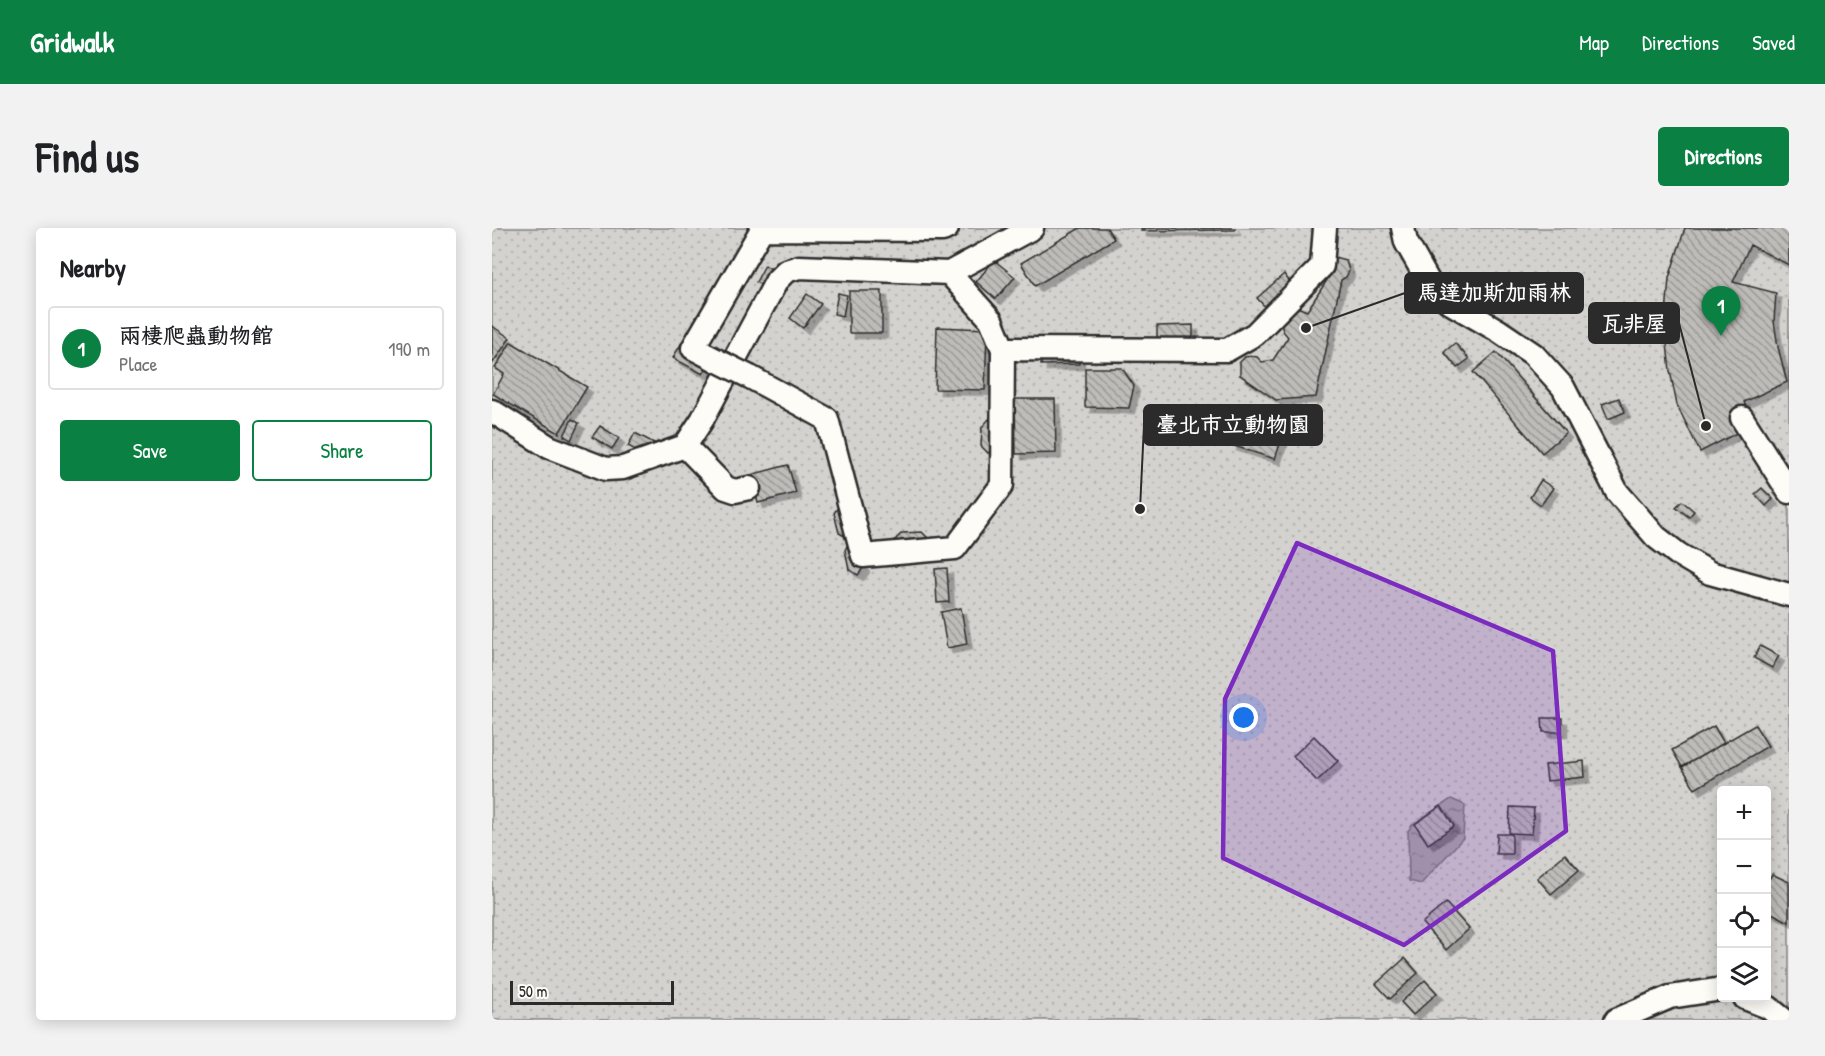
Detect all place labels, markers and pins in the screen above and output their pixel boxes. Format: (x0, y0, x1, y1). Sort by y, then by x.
callout: 馬達加斯加雨林 (1405, 273, 1583, 313)
pin: 1 (1702, 286, 1740, 336)
callout: 瓦非屋 (1589, 303, 1679, 343)
callout: 臺北市立動物園 (1144, 405, 1322, 445)

